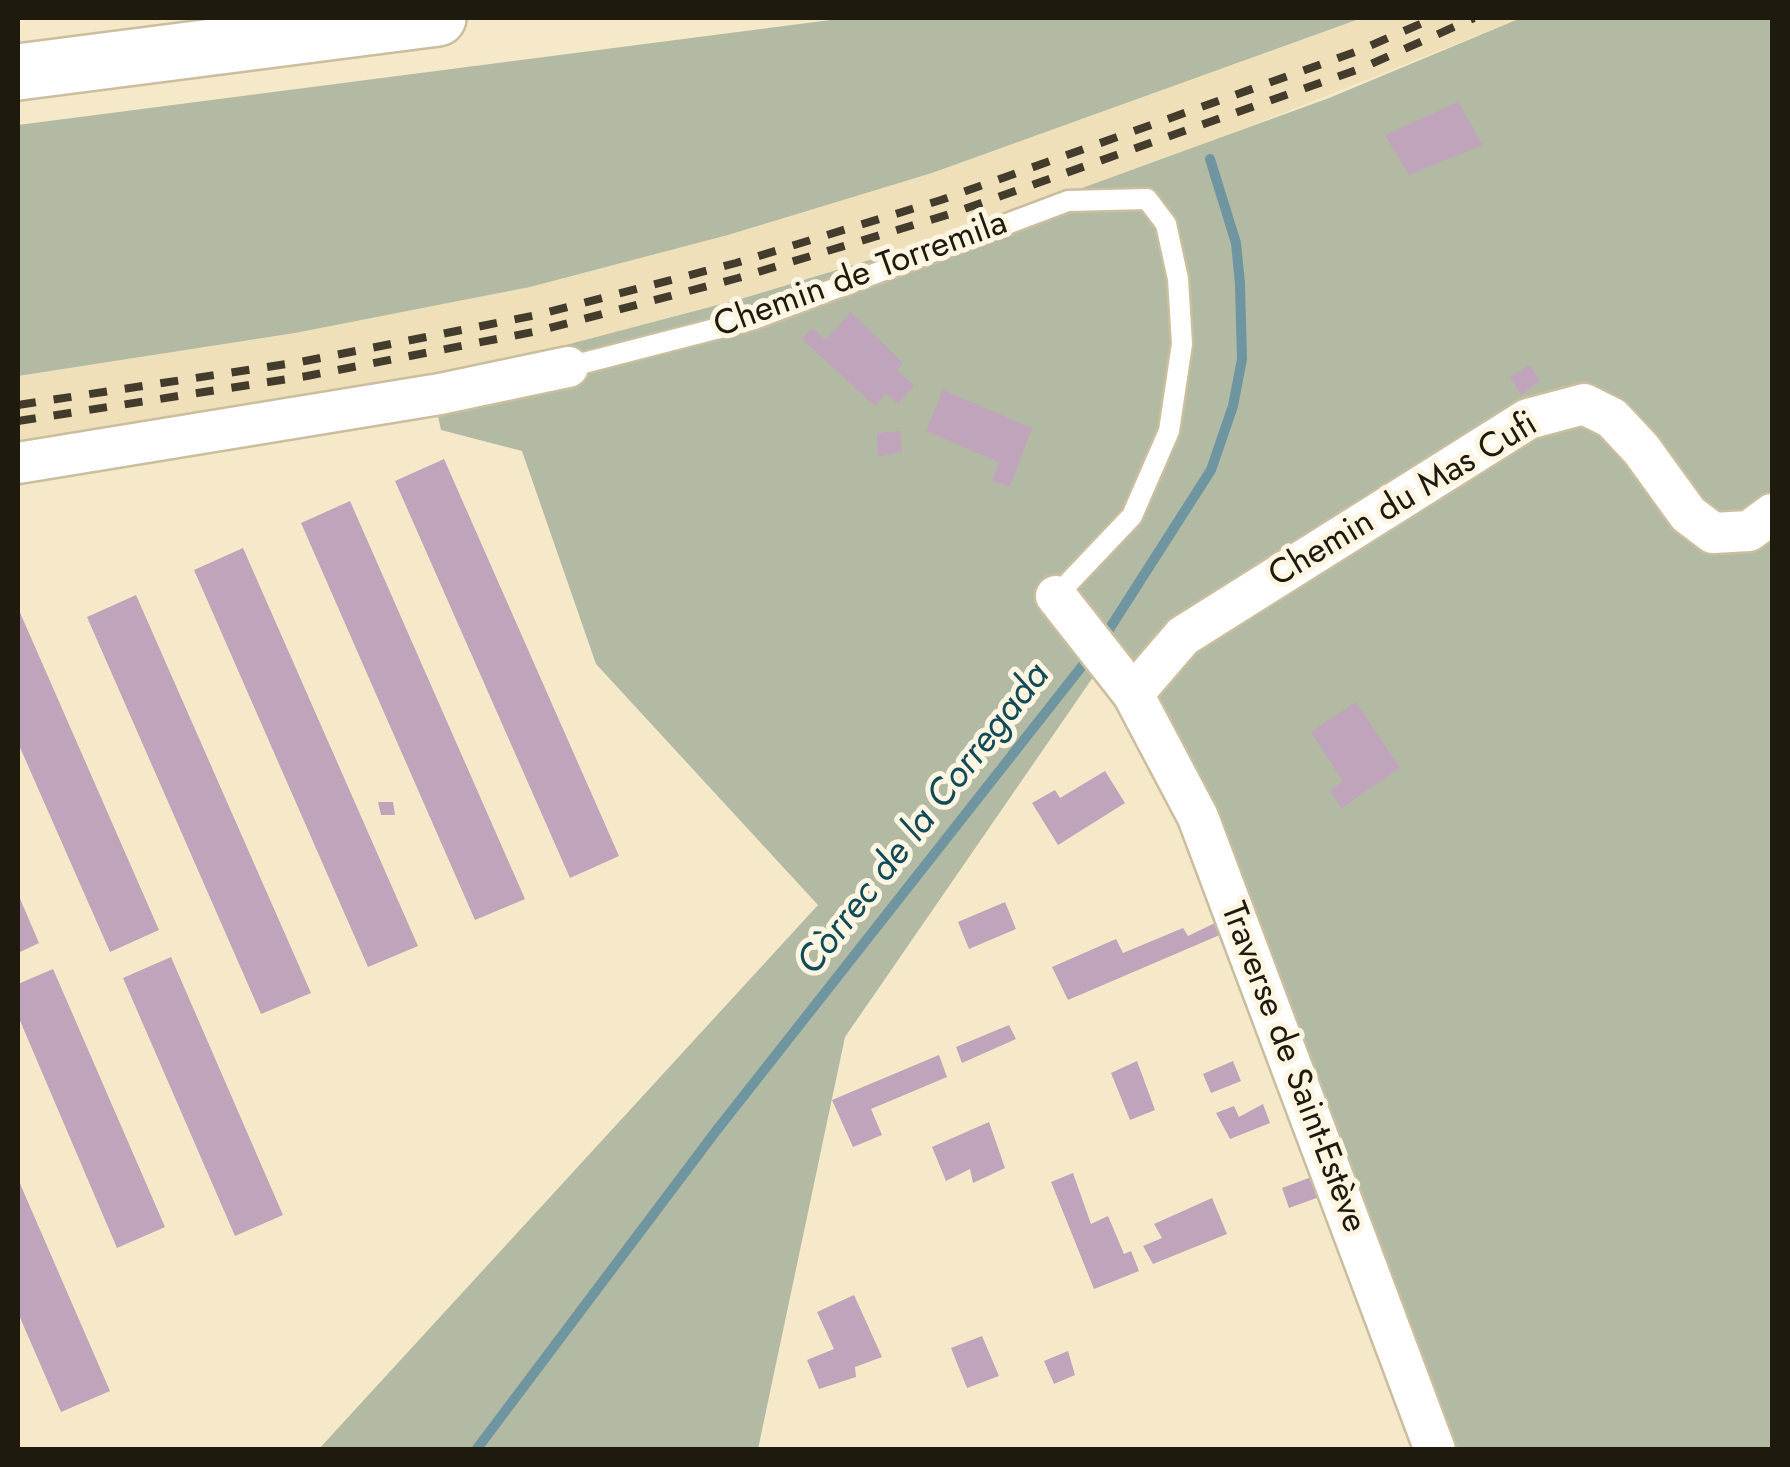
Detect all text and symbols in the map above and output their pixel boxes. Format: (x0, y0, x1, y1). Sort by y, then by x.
street label: Chemin de Torremila (709, 203, 1013, 349)
street label: Chemin du Mas Cufi (1262, 404, 1546, 598)
water label: Còrrec de la Corregada (789, 655, 1061, 985)
street label: Traverse de Saint-Estève (1210, 897, 1374, 1239)

